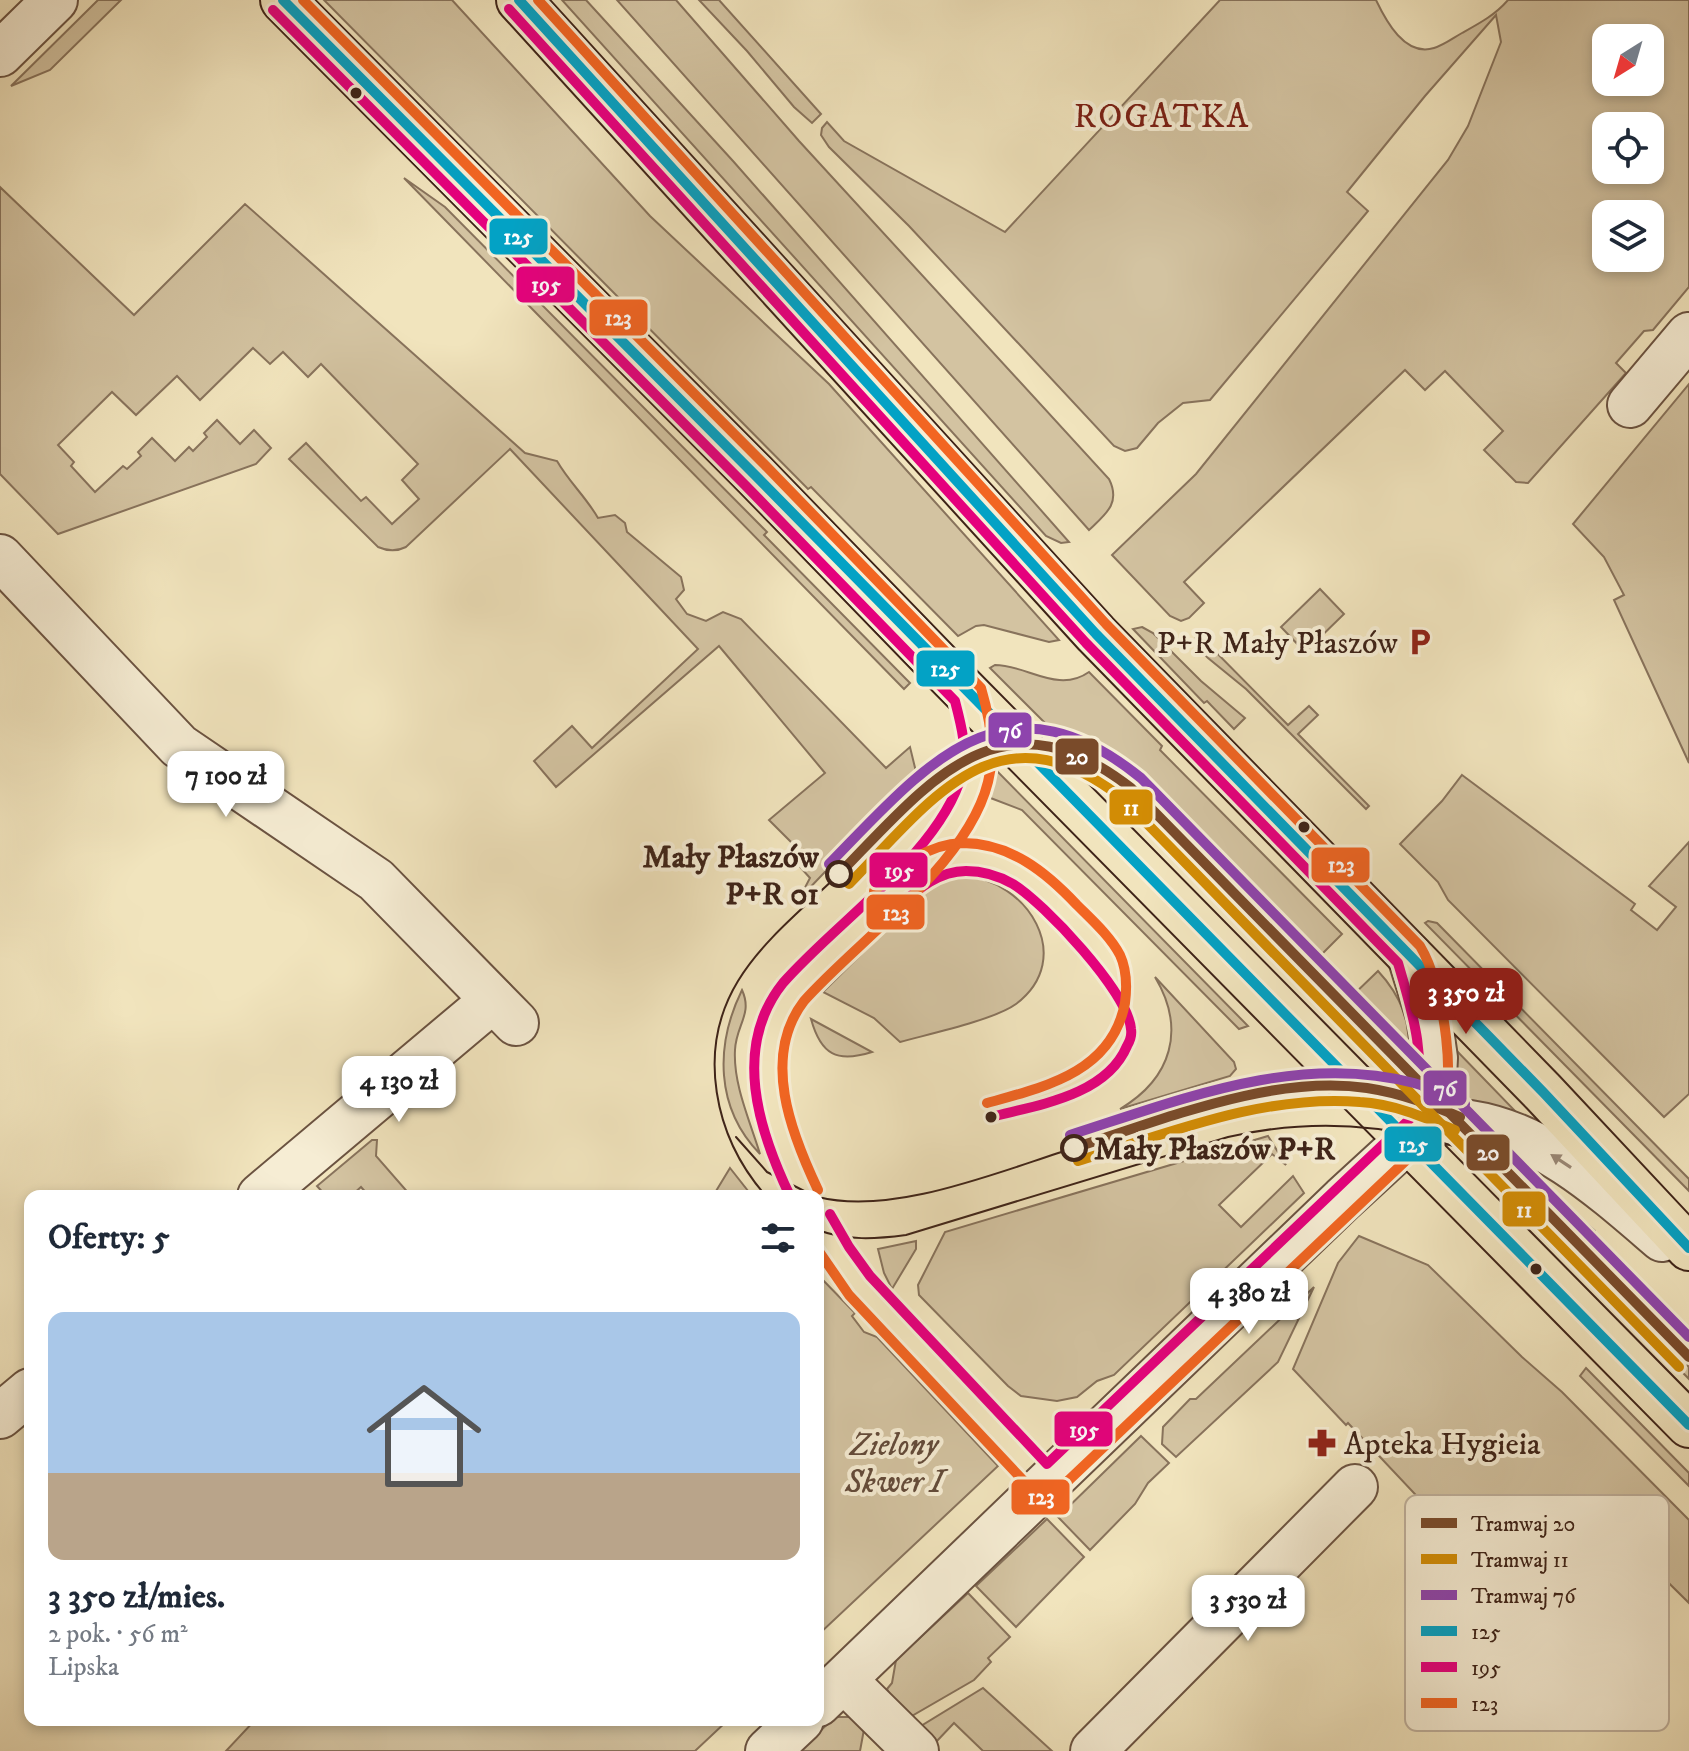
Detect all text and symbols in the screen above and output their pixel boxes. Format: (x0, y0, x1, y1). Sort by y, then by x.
north arrow (1592, 24, 1664, 96)
map controls (1592, 24, 1664, 272)
unlabelled marker (348, 85, 364, 101)
district label: ROGATKA (1074, 96, 1250, 138)
button: locate (1592, 112, 1664, 184)
button: layers (1592, 200, 1664, 272)
line badge: 125 (488, 217, 549, 256)
text: 125 (503, 224, 533, 251)
line badge: 195 (515, 265, 576, 304)
text: 195 (531, 272, 561, 299)
line badge: 123 (588, 298, 649, 337)
text: 123 (604, 305, 632, 332)
place label: P+R Mały Płaszów (1157, 624, 1399, 664)
parking icon: P+R Mały Płaszów (1405, 627, 1435, 657)
line badge: 125 (915, 649, 976, 688)
text: 125 (930, 656, 960, 683)
line badge: 76 (987, 711, 1033, 749)
text: 76 (999, 718, 1023, 745)
line badge: 20 (1054, 737, 1100, 776)
text: 20 (1066, 744, 1088, 771)
pin: 7 100 zł (143, 751, 309, 819)
text: 7 100 zł (185, 760, 267, 793)
line badge: 11 (1108, 788, 1154, 826)
text: 11 (1123, 795, 1139, 822)
unlabelled marker (1296, 819, 1312, 835)
place label: Mały Płaszów P+R 01 (643, 838, 820, 915)
line badge: 123 (1310, 846, 1371, 884)
line badge: 195 (868, 851, 929, 889)
text: 123 (1327, 852, 1355, 879)
text: 195 (884, 858, 914, 885)
marker: Mały Płaszów P+R 01 (826, 861, 852, 887)
line badge: 123 (865, 893, 926, 931)
text: 123 (882, 900, 910, 927)
pin: 3 350 zł (1383, 968, 1549, 1036)
text: 3 350 zł (1428, 977, 1504, 1010)
pin: 4 130 zł (316, 1056, 482, 1124)
text: 4 130 zł (360, 1065, 438, 1098)
line badge: 76 (1422, 1069, 1468, 1107)
text: 76 (1434, 1076, 1458, 1103)
unlabelled marker (983, 1109, 999, 1125)
line badge: 125 (1383, 1125, 1443, 1163)
place label: Mały Płaszów P+R (1094, 1130, 1336, 1170)
text: 125 (1398, 1132, 1428, 1159)
line badge: 20 (1465, 1133, 1511, 1172)
marker: Mały Płaszów P+R (1061, 1135, 1087, 1161)
text: 20 (1477, 1140, 1499, 1167)
one-way arrow (1550, 1154, 1572, 1169)
line badge: 11 (1501, 1190, 1547, 1228)
text: 11 (1516, 1197, 1532, 1224)
icon: filters (756, 1216, 800, 1260)
text: Oferty: 5 (48, 1217, 170, 1259)
unlabelled marker (1528, 1261, 1544, 1277)
pin: 4 380 zł (1166, 1268, 1332, 1336)
text: 4 380 zł (1208, 1277, 1290, 1310)
icon: home (352, 1364, 496, 1508)
line badge: 195 (1053, 1410, 1114, 1448)
text: 195 (1069, 1417, 1099, 1444)
place label: Apteka Hygieia (1344, 1425, 1541, 1465)
park label: Zielony Skwer I (844, 1426, 949, 1503)
pharmacy icon: Apteka Hygieia (1307, 1428, 1337, 1458)
line badge: 123 (1010, 1478, 1071, 1516)
text: 123 (1027, 1484, 1055, 1511)
legend (1405, 1495, 1669, 1731)
text: Tramwaj 20 (1471, 1511, 1575, 1538)
text: Tramwaj 11 (1471, 1547, 1569, 1574)
pin: 3 530 zł (1165, 1575, 1331, 1643)
text: 3 350 zł/mies. (48, 1576, 225, 1618)
text: Tramwaj 76 (1471, 1583, 1577, 1610)
text: 3 530 zł (1210, 1584, 1286, 1617)
text: 2 pok. · 56 m² (48, 1618, 188, 1651)
text: 125 (1471, 1619, 1501, 1646)
text: Lipska (48, 1651, 119, 1684)
text: 195 (1471, 1655, 1501, 1682)
text: 123 (1471, 1691, 1498, 1718)

